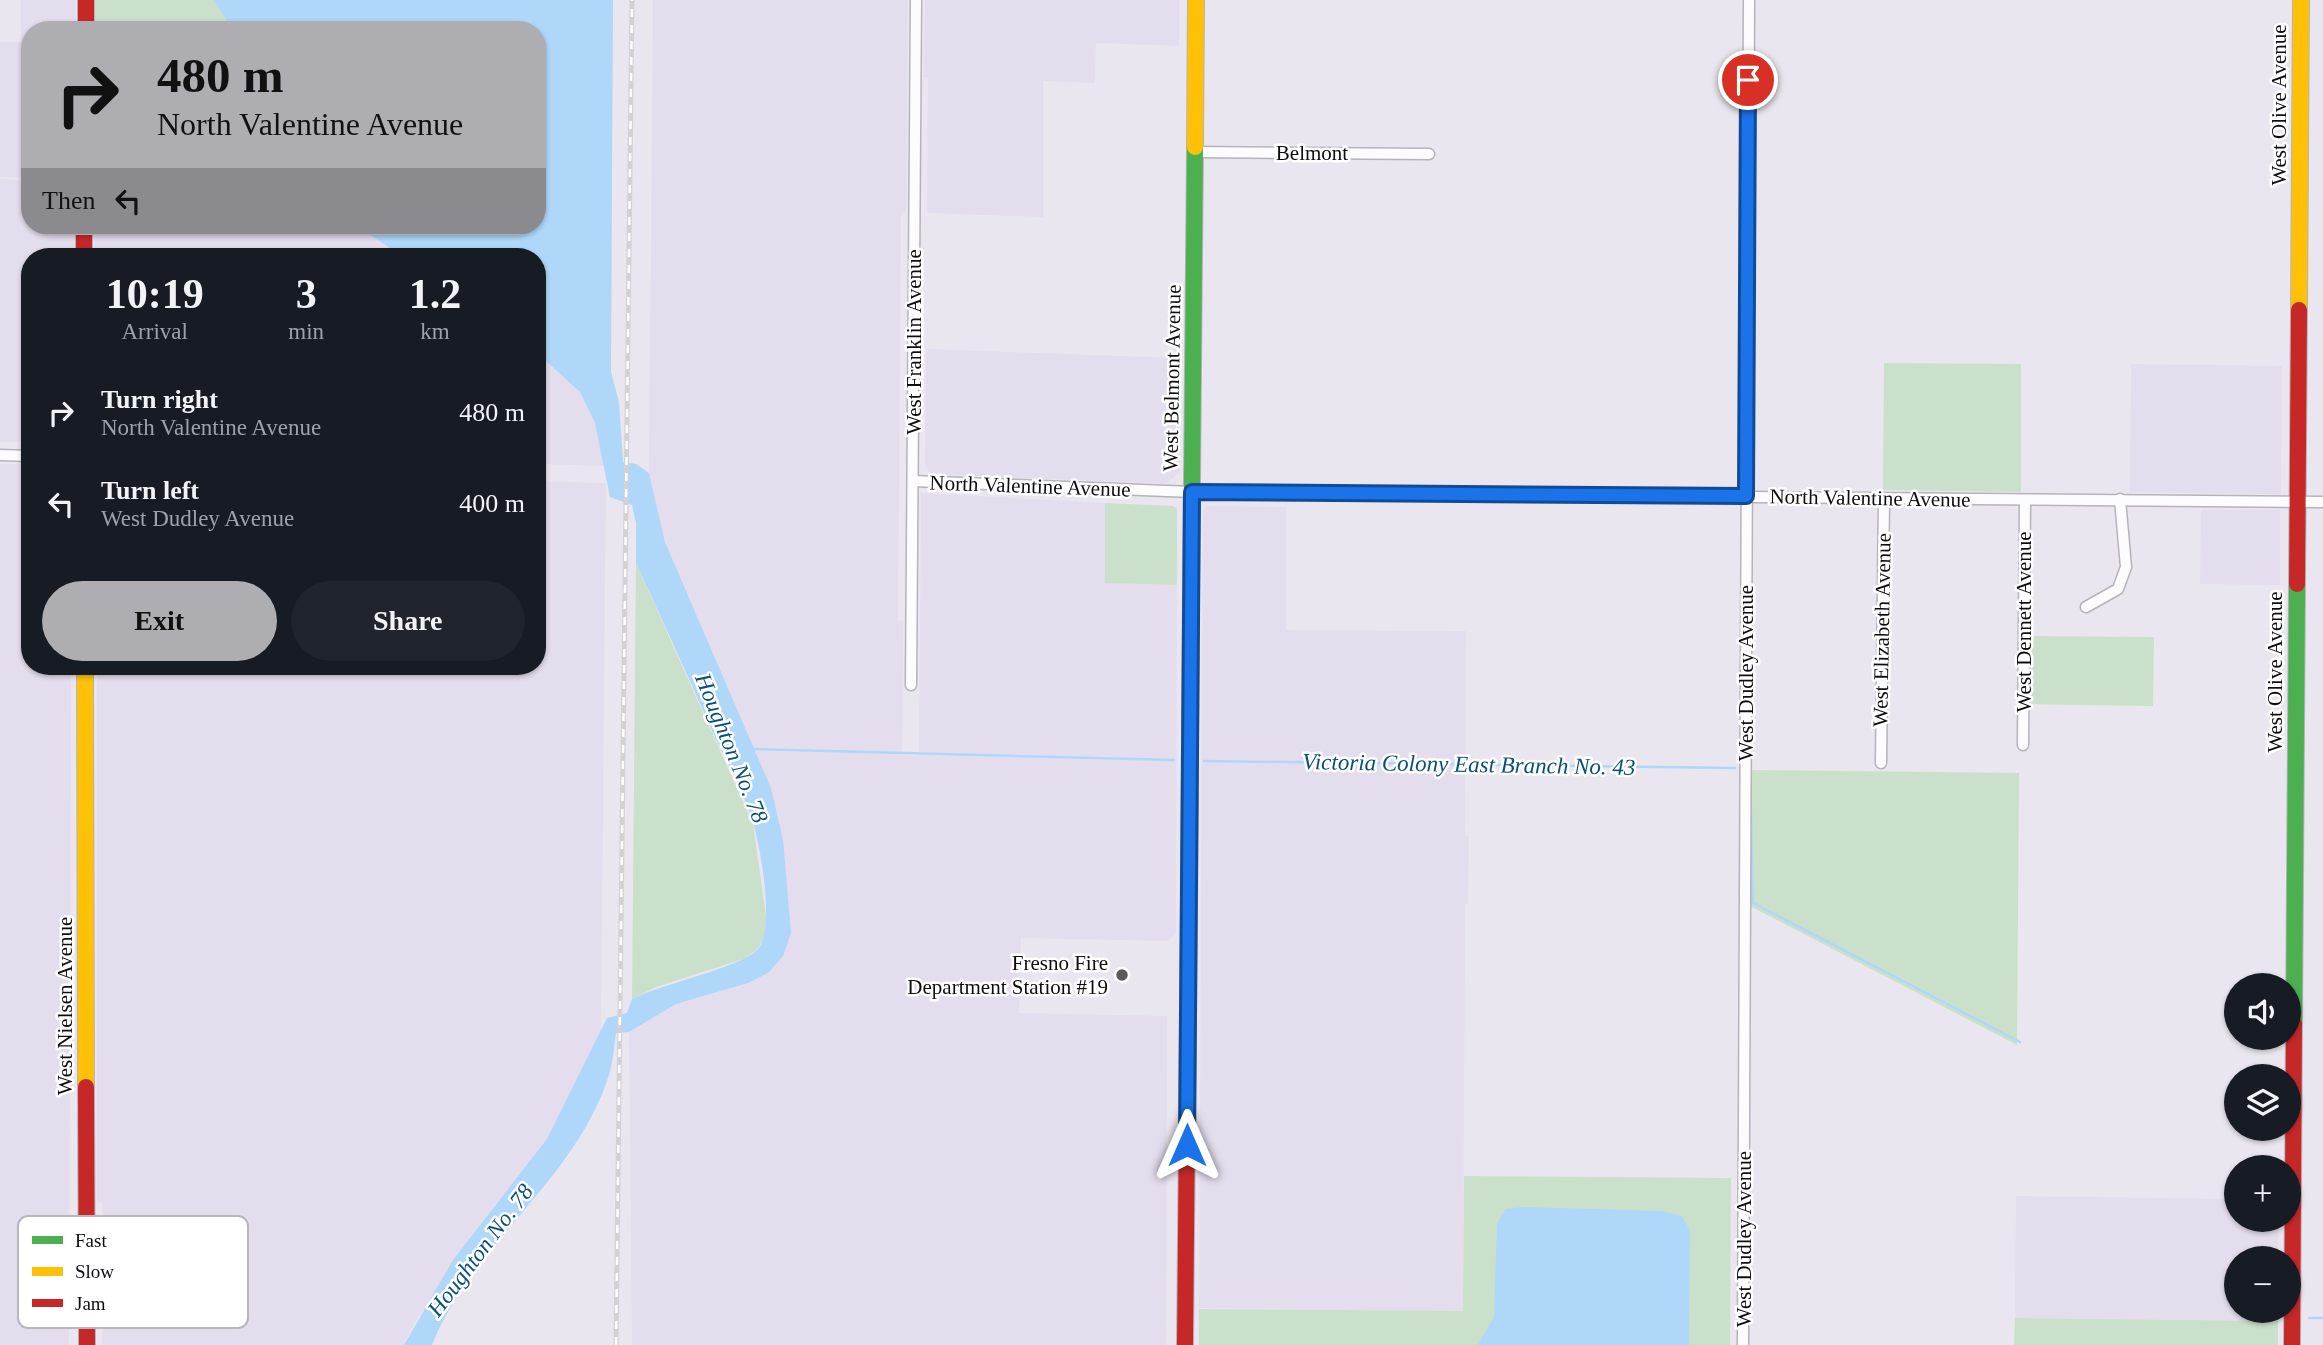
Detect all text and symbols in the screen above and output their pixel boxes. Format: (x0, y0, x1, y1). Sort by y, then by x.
street label: West Olive Avenue (2267, 24, 2291, 186)
text: 480 m (157, 48, 284, 103)
icon: right (42, 49, 133, 140)
pin (1718, 50, 1778, 110)
icon: arrive (1729, 61, 1767, 99)
text: North Valentine Avenue (157, 106, 463, 142)
street label: Belmont (1276, 141, 1348, 165)
icon: left (109, 182, 147, 220)
text: Then (42, 186, 95, 215)
street label: West Franklin Avenue (902, 249, 926, 435)
text: 10:19 (106, 271, 204, 317)
text: 3 (296, 271, 317, 317)
text: 1.2 (409, 271, 461, 317)
street label: West Belmont Avenue (1158, 284, 1186, 472)
text: Arrival (121, 319, 188, 344)
text: min (288, 319, 324, 344)
text: km (420, 319, 450, 344)
text: Turn right (101, 385, 218, 414)
icon: right (42, 394, 80, 432)
text: 480 m (459, 398, 525, 427)
text: North Valentine Avenue (101, 415, 321, 440)
street label: North Valentine Avenue (929, 470, 1131, 502)
text: Turn left (101, 476, 199, 505)
street label: North Valentine Avenue (1769, 484, 1971, 512)
icon: left (42, 485, 80, 523)
text: 400 m (459, 489, 525, 518)
text: West Dudley Avenue (101, 506, 294, 531)
street label: West Dennett Avenue (2012, 531, 2036, 713)
street label: West Elizabeth Avenue (1868, 533, 1896, 727)
button: Exit (42, 581, 277, 661)
button: Share (291, 581, 525, 661)
street label: West Dudley Avenue (1734, 585, 1758, 761)
street label: West Olive Avenue (2263, 591, 2287, 753)
water label: Houghton No. 78 (690, 669, 773, 827)
water label: Victoria Colony East Branch No. 43 (1302, 749, 1636, 780)
street label: West Nielsen Avenue (53, 917, 77, 1095)
place label: Fresno Fire Department Station #19 (907, 951, 1108, 999)
marker: Fresno Fire Department Station #19 (1114, 967, 1130, 983)
map controls (2224, 973, 2301, 1323)
button: sound (2224, 973, 2301, 1050)
button: layers (2224, 1064, 2301, 1141)
position arrow (1150, 1108, 1224, 1182)
street label: West Dudley Avenue (1732, 1151, 1756, 1327)
button: + (2224, 1155, 2301, 1232)
water label: Houghton No. 78 (422, 1179, 539, 1322)
legend (18, 1216, 248, 1328)
text: Fast (75, 1230, 107, 1251)
button: − (2224, 1246, 2301, 1323)
text: Slow (75, 1261, 114, 1282)
text: Jam (75, 1293, 106, 1314)

